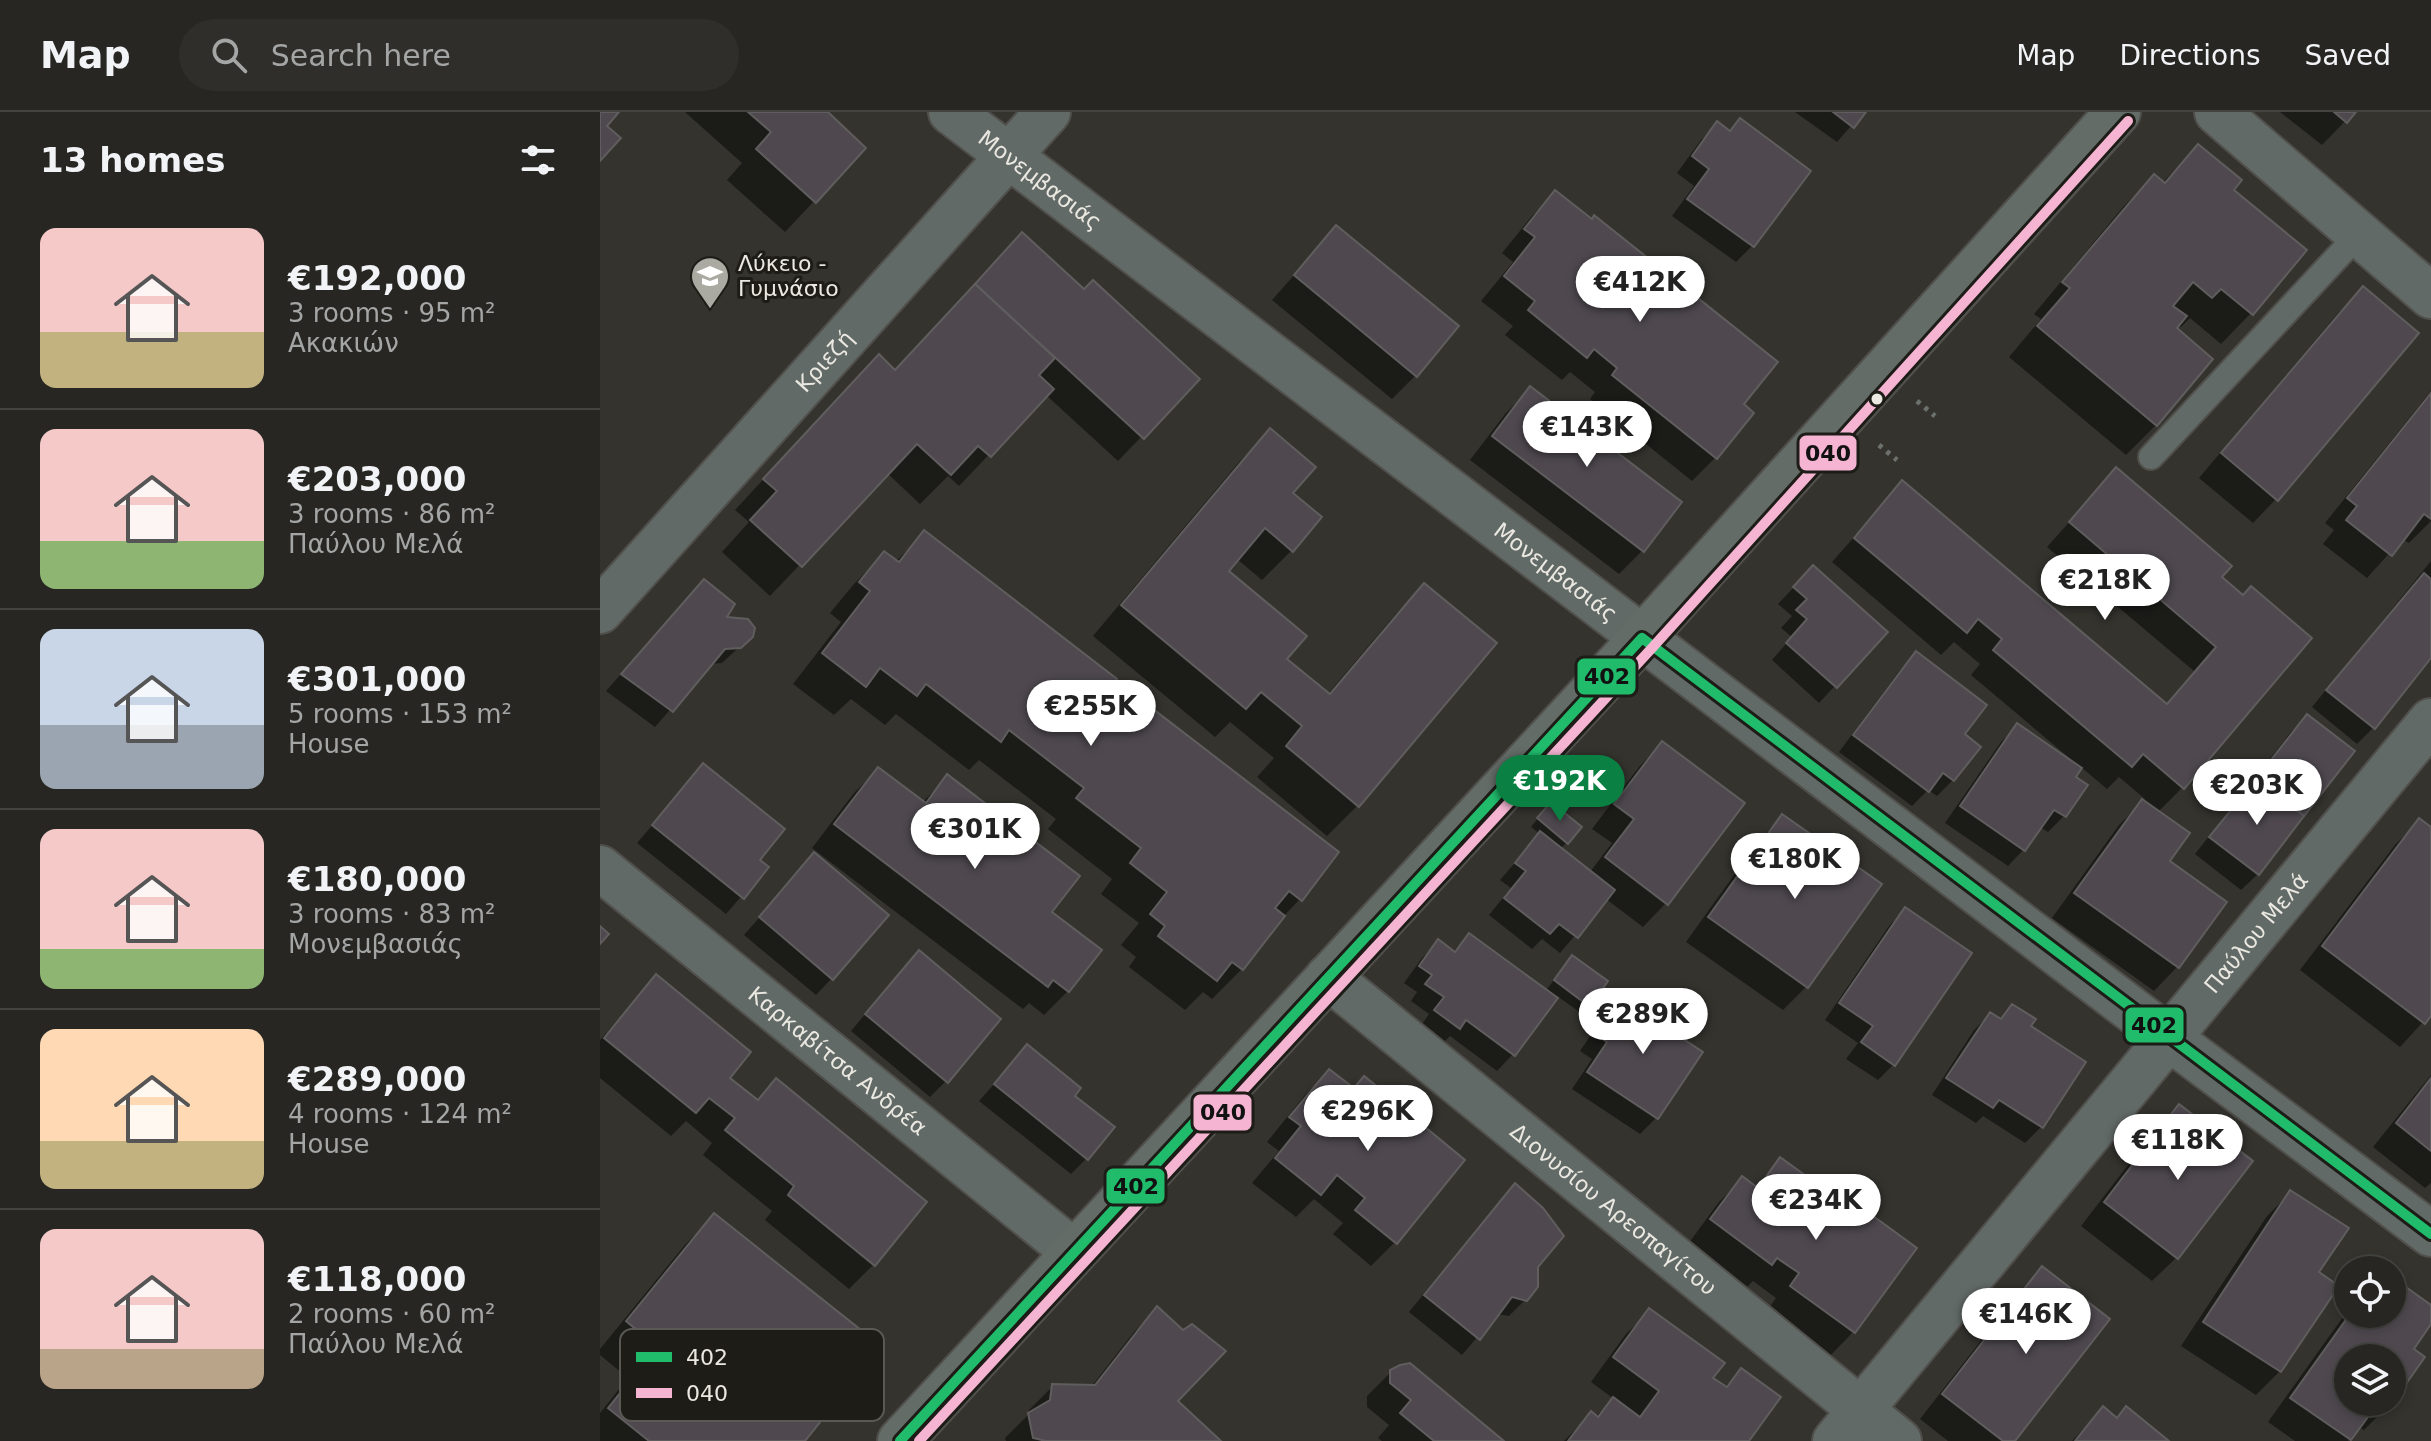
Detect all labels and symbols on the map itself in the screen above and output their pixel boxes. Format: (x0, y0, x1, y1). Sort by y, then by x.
street label: Μονεμβασιάς (974, 125, 1107, 235)
place label: Λύκειο - Γυμνάσιο (738, 251, 839, 301)
school or university icon: Λύκειο - Γυμνάσιο (689, 255, 731, 310)
pin: €412K (1584, 256, 1696, 324)
street label: Κριεζή (791, 325, 858, 397)
unlabelled marker (1869, 391, 1885, 407)
pin: €143K (1531, 401, 1643, 469)
line badge: 040 (1798, 434, 1858, 472)
text: 040 (1805, 441, 1851, 466)
street label: Μονεμβασιάς (1490, 517, 1623, 627)
pin: €218K (2049, 554, 2161, 622)
line badge: 402 (1576, 657, 1637, 696)
text: 402 (1584, 664, 1630, 689)
pin: €255K (1035, 680, 1147, 748)
pin: €192K (1504, 755, 1616, 823)
pin: €203K (2201, 759, 2313, 827)
pin: €301K (919, 803, 1031, 871)
pin: €180K (1739, 833, 1851, 901)
street label: Παύλου Μελά (2199, 867, 2313, 998)
street label: Καρκαβίτσα Ανδρέα (744, 981, 932, 1140)
pin: €289K (1587, 988, 1699, 1056)
line badge: 402 (2124, 1006, 2185, 1044)
text: 402 (2131, 1013, 2177, 1038)
pin: €296K (1312, 1085, 1424, 1153)
line badge: 040 (1192, 1093, 1253, 1132)
text: 040 (1200, 1100, 1246, 1125)
pin: €118K (2122, 1114, 2234, 1182)
street label: Διονυσίου Αρεοπαγίτου (1506, 1118, 1721, 1300)
line badge: 402 (1105, 1167, 1166, 1205)
text: 402 (1113, 1174, 1159, 1199)
pin: €234K (1760, 1174, 1872, 1242)
pin: €146K (1970, 1288, 2082, 1356)
legend (620, 1329, 884, 1421)
text: 402 (686, 1345, 728, 1370)
text: 040 (686, 1381, 728, 1406)

